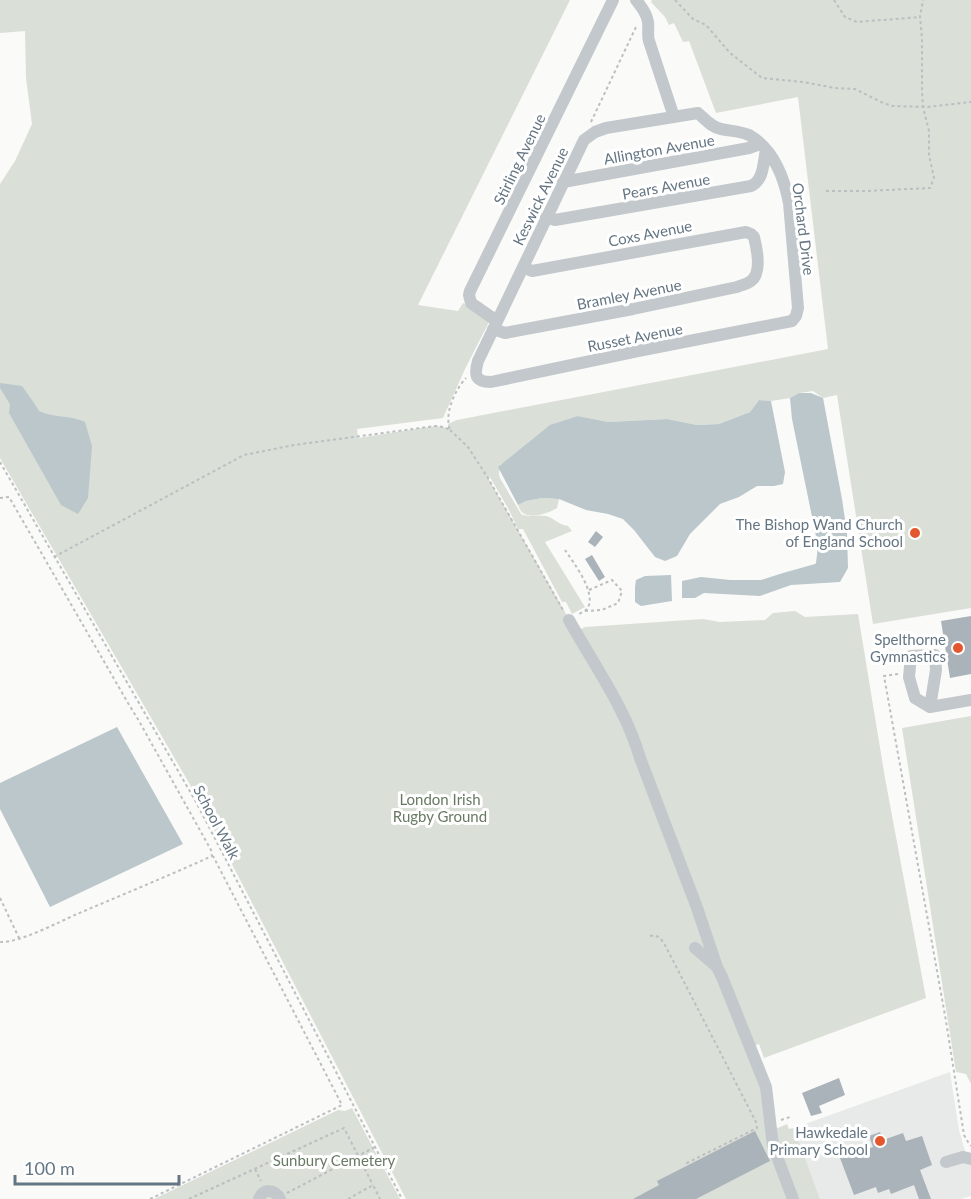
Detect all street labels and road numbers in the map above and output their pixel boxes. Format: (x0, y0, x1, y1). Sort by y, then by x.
street label: Stirling Avenue (489, 111, 549, 207)
street label: Allington Avenue (602, 130, 716, 168)
street label: Keswick Avenue (508, 144, 572, 248)
street label: Pears Avenue (621, 169, 711, 203)
street label: Orchard Drive (789, 182, 819, 276)
street label: Coxs Avenue (607, 216, 694, 250)
street label: Bramley Avenue (575, 275, 683, 313)
street label: Russet Avenue (586, 319, 684, 355)
street label: School Walk (190, 782, 244, 862)

